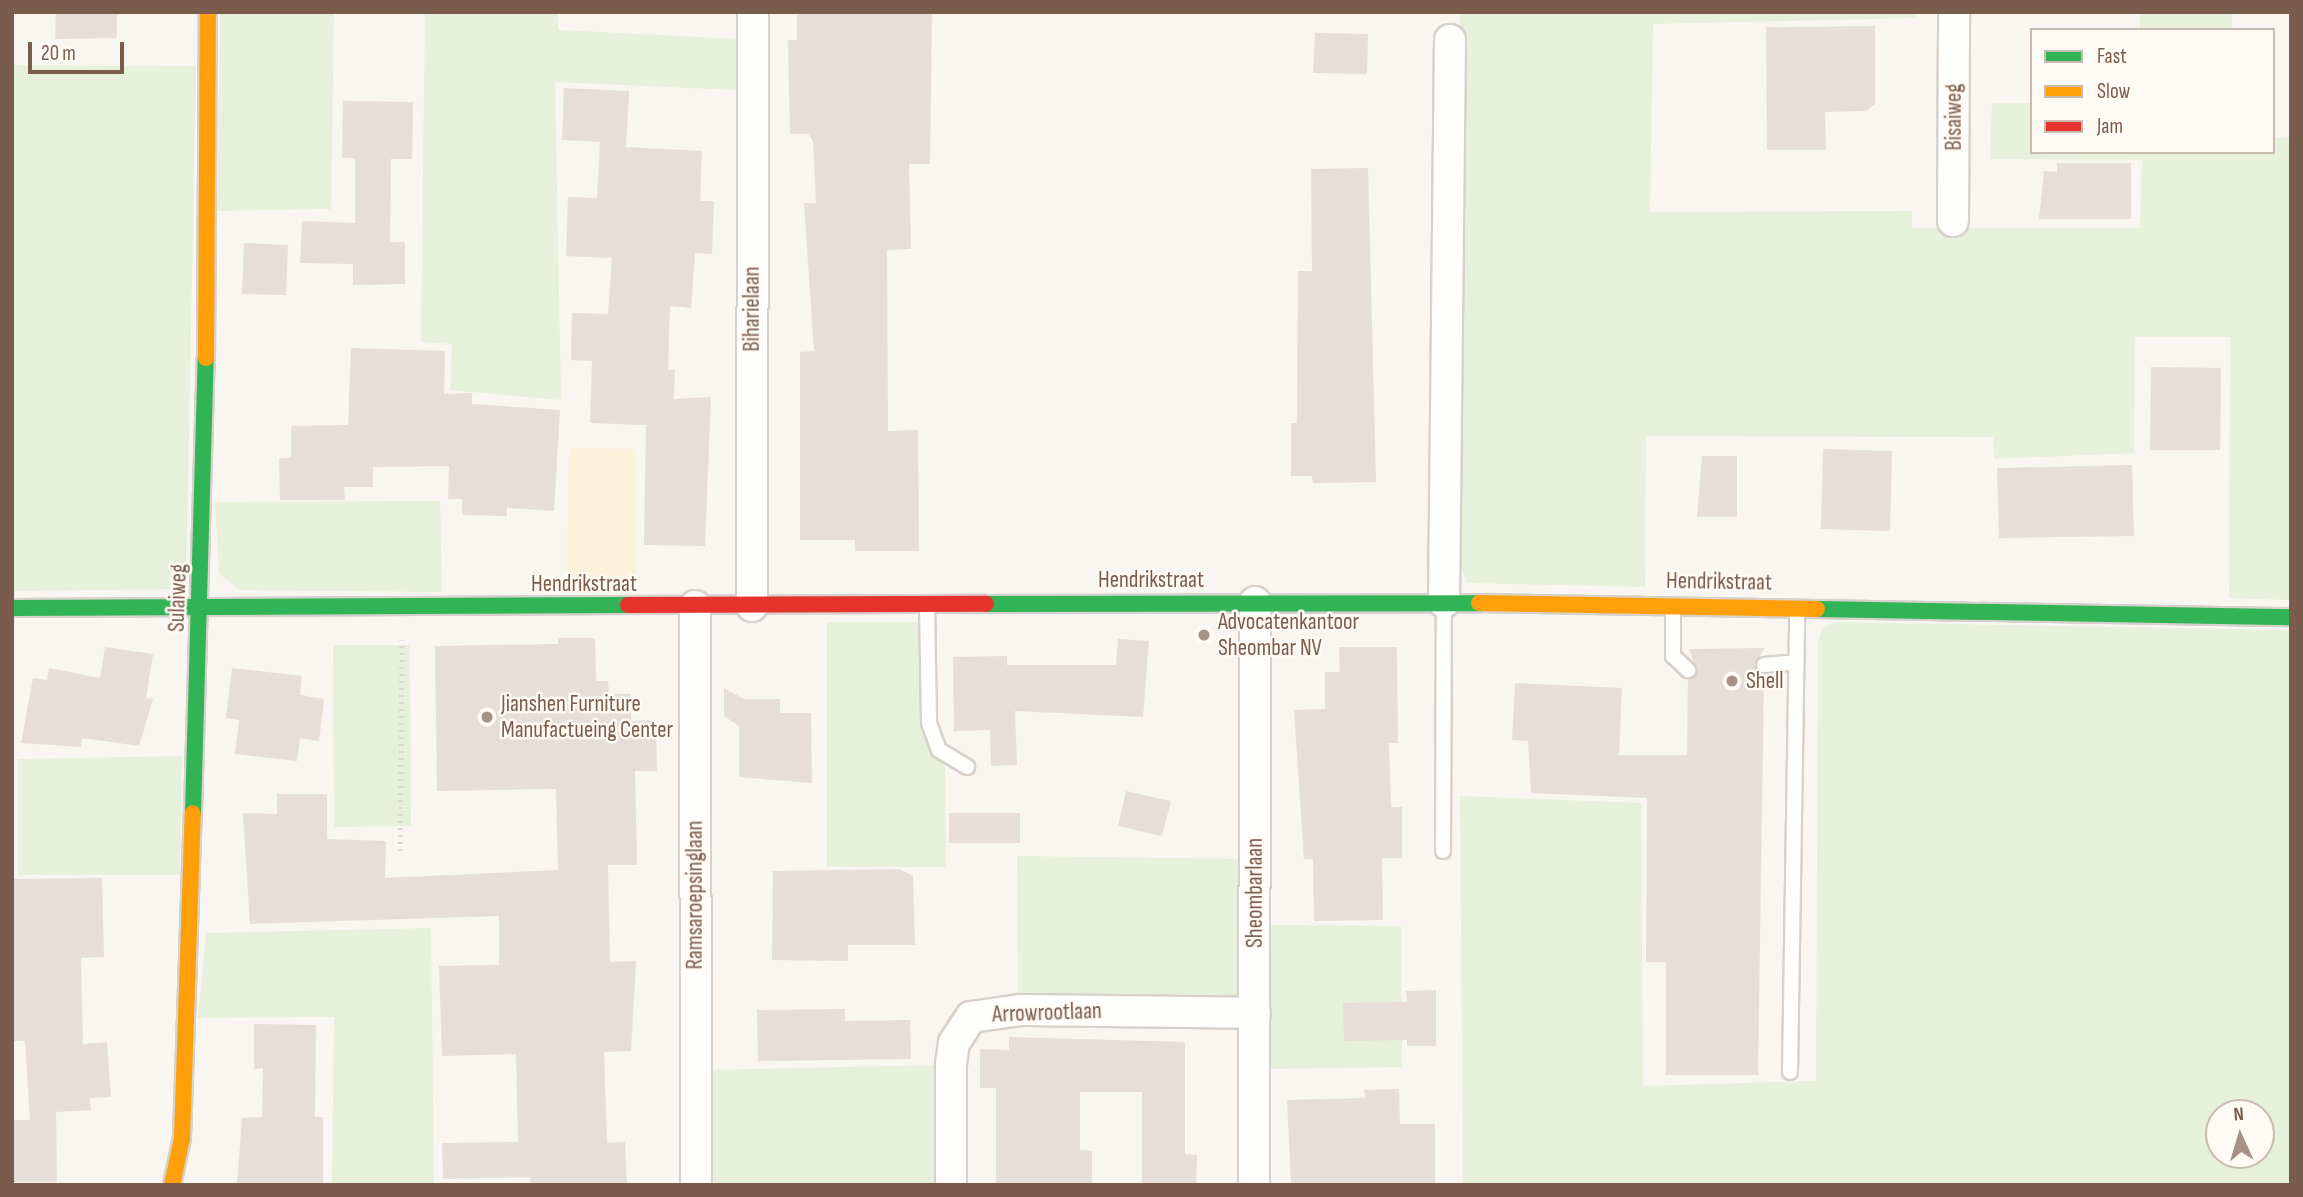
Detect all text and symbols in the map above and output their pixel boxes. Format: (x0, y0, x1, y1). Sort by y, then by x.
scale bar (32, 28, 128, 72)
legend (2030, 28, 2275, 154)
text: 20 m (41, 41, 76, 66)
text: Fast (2097, 44, 2127, 69)
text: Slow (2097, 79, 2130, 104)
street label: Bisaiweg (1940, 83, 1968, 151)
text: Jam (2097, 114, 2123, 139)
street label: Biharielaan (738, 266, 766, 352)
street label: Sulaiweg (163, 563, 193, 633)
street label: Hendrikstraat (1098, 566, 1204, 594)
street label: Hendrikstraat (1666, 567, 1772, 597)
street label: Hendrikstraat (531, 570, 637, 598)
place label: Advocatenkantoor Sheombar NV (1218, 608, 1359, 662)
marker: Advocatenkantoor Sheombar NV (1196, 627, 1212, 643)
place label: Shell (1746, 667, 1783, 695)
marker: Shell (1724, 673, 1740, 689)
place label: Jianshen Furniture Manufactueing Center (501, 690, 673, 744)
marker: Jianshen Furniture Manufactueing Center (479, 709, 495, 725)
street label: Ramsaroepsinglaan (681, 821, 709, 969)
street label: Sheombarlaan (1241, 838, 1269, 948)
street label: Arrowrootlaan (992, 997, 1102, 1029)
north arrow (2205, 1099, 2275, 1169)
text: N (2233, 1103, 2245, 1126)

